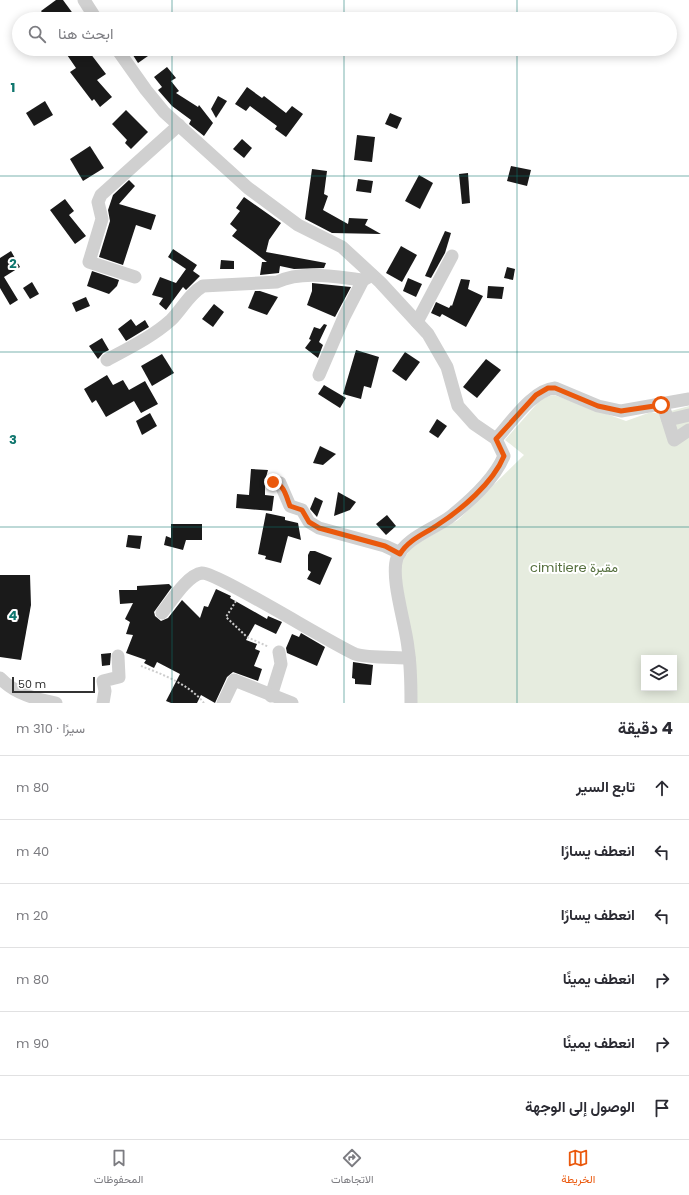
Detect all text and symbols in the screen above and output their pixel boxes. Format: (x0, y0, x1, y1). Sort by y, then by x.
search box (12, 12, 677, 56)
icon: search (26, 23, 48, 45)
text: ابحث هنا (58, 23, 113, 44)
text: 1 (11, 78, 15, 97)
text: 2 (9, 254, 17, 273)
route start (652, 396, 670, 414)
text: 3 (9, 430, 17, 449)
route end (264, 473, 282, 491)
park label: cimitiere مقبرة (530, 558, 618, 577)
text: 4 (9, 606, 18, 625)
map controls (641, 655, 677, 691)
button: layers (641, 655, 677, 691)
scale bar (12, 675, 95, 694)
text: 50 m (18, 676, 46, 692)
text: 4 دقيقة (618, 716, 673, 740)
text: سيرًا · 310 m (16, 719, 85, 738)
text: تابع السير (576, 776, 635, 797)
icon: ahead (651, 777, 673, 799)
text: 80 m (16, 778, 49, 797)
text: انعطف يسارًا (561, 840, 635, 861)
icon: left (651, 841, 673, 863)
text: 40 m (16, 842, 49, 861)
text: انعطف يسارًا (561, 904, 635, 925)
icon: left (651, 905, 673, 927)
text: 20 m (16, 906, 49, 925)
text: انعطف يمينًا (563, 968, 635, 989)
icon: right (651, 969, 673, 991)
text: 80 m (16, 970, 49, 989)
text: انعطف يمينًا (563, 1032, 635, 1053)
icon: right (651, 1033, 673, 1055)
text: 90 m (16, 1034, 49, 1053)
text: الوصول إلى الوجهة (525, 1096, 635, 1117)
icon: arrive (651, 1097, 673, 1119)
tab: المحفوظات (94, 1147, 143, 1189)
tab: الاتجاهات (331, 1147, 374, 1189)
tab: الخريطة (561, 1147, 595, 1189)

